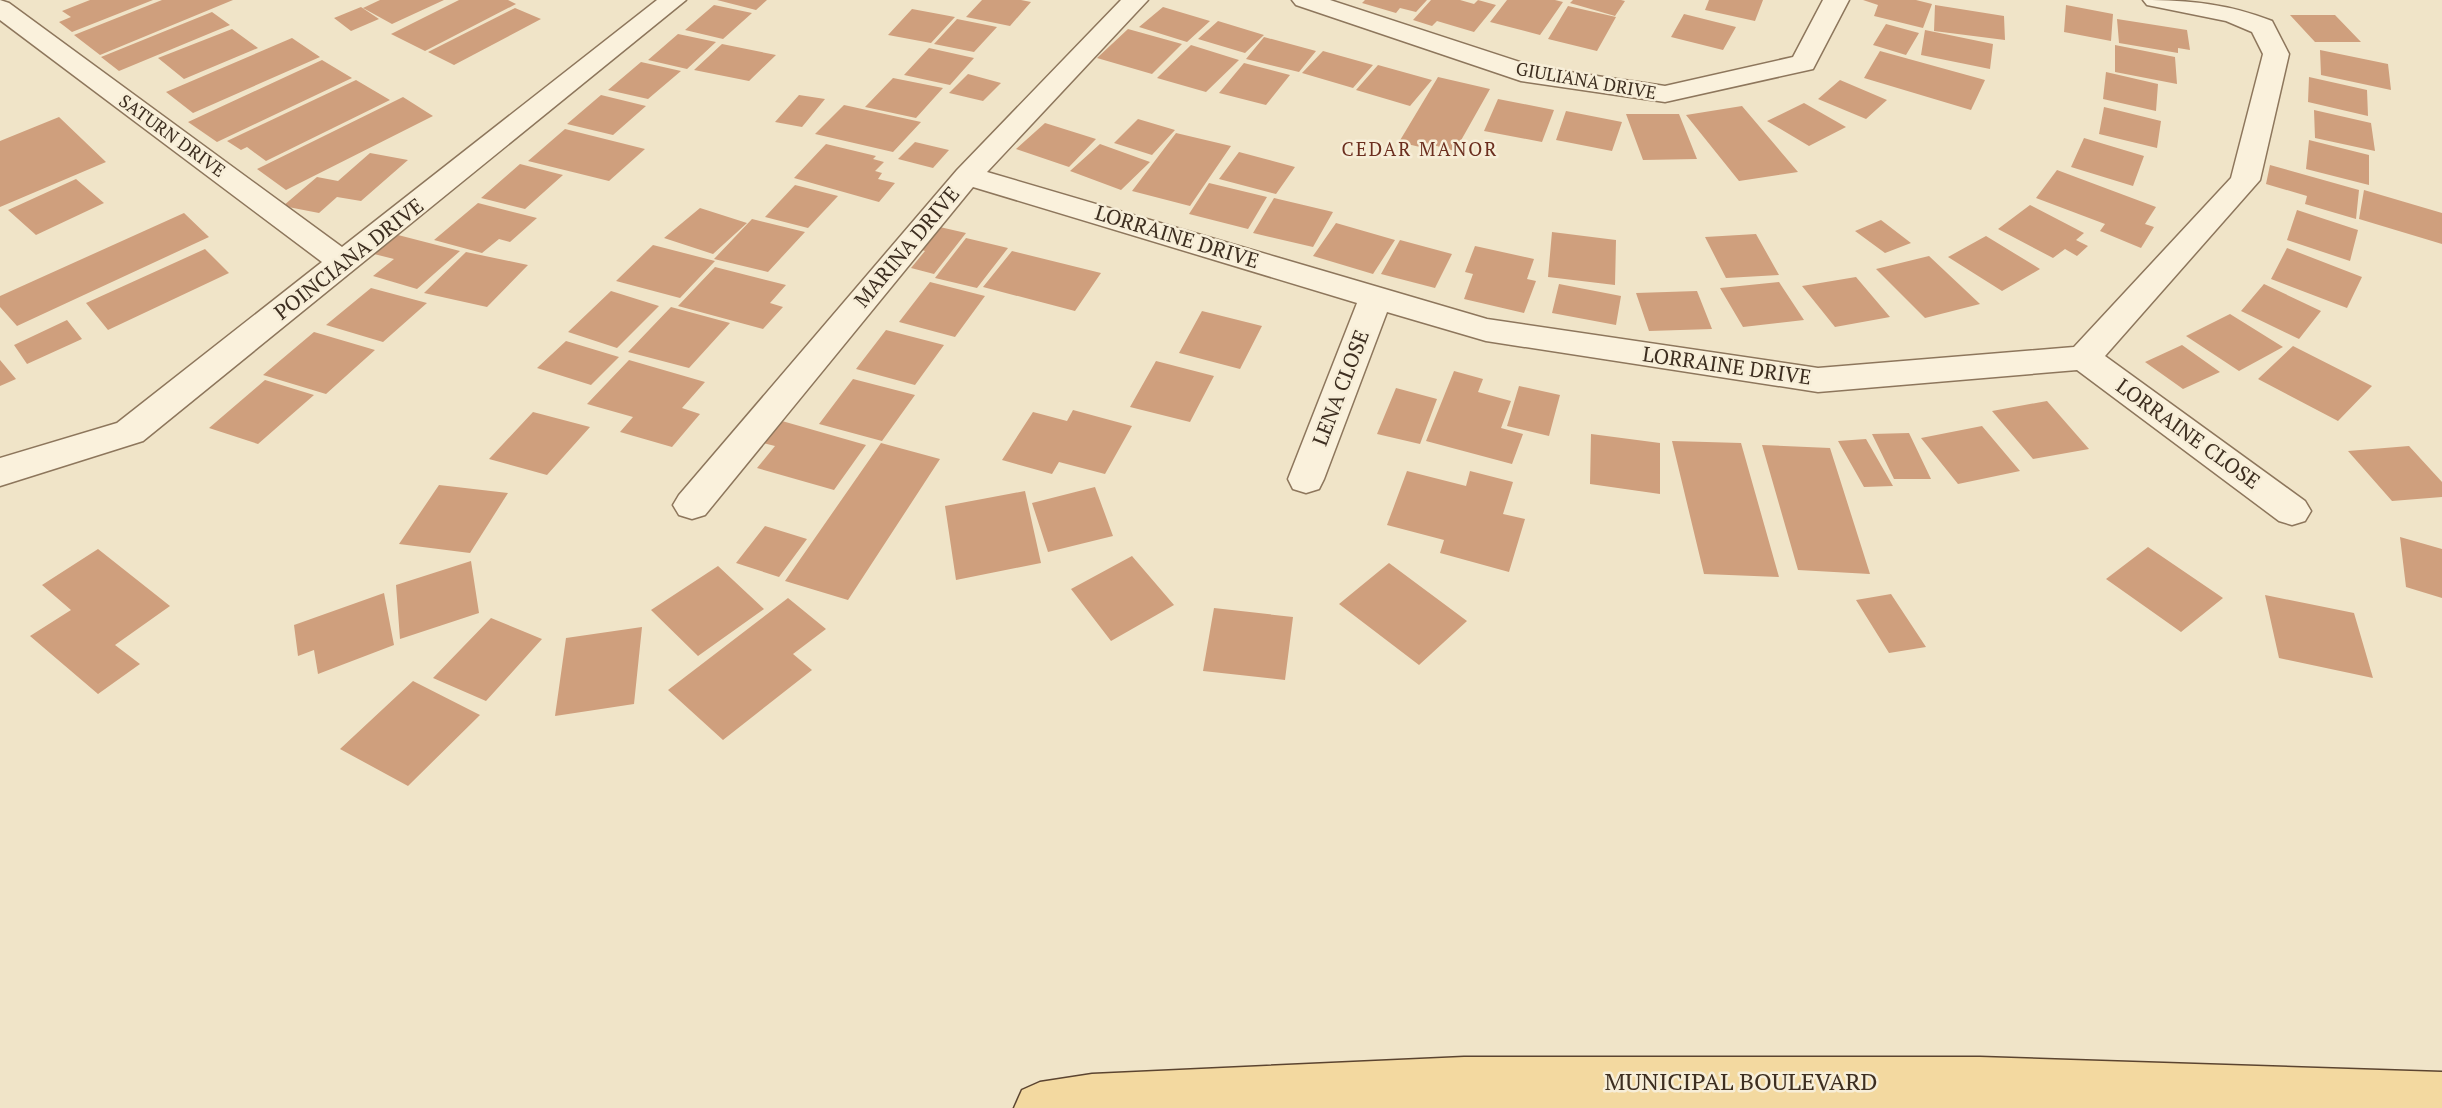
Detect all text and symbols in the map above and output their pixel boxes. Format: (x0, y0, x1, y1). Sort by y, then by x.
street label: GIULIANA DRIVE (1514, 56, 1658, 104)
street label: SATURN DRIVE (115, 88, 231, 182)
district label: CEDAR MANOR (1342, 136, 1498, 161)
street label: MARINA DRIVE (847, 180, 965, 313)
street label: POINCIANA DRIVE (268, 191, 429, 325)
street label: LORRAINE DRIVE (1092, 198, 1263, 274)
street label: LENA CLOSE (1305, 326, 1375, 449)
street label: LORRAINE DRIVE (1641, 339, 1813, 391)
street label: LORRAINE CLOSE (2111, 372, 2266, 495)
street label: MUNICIPAL BOULEVARD (1604, 1065, 1878, 1097)

